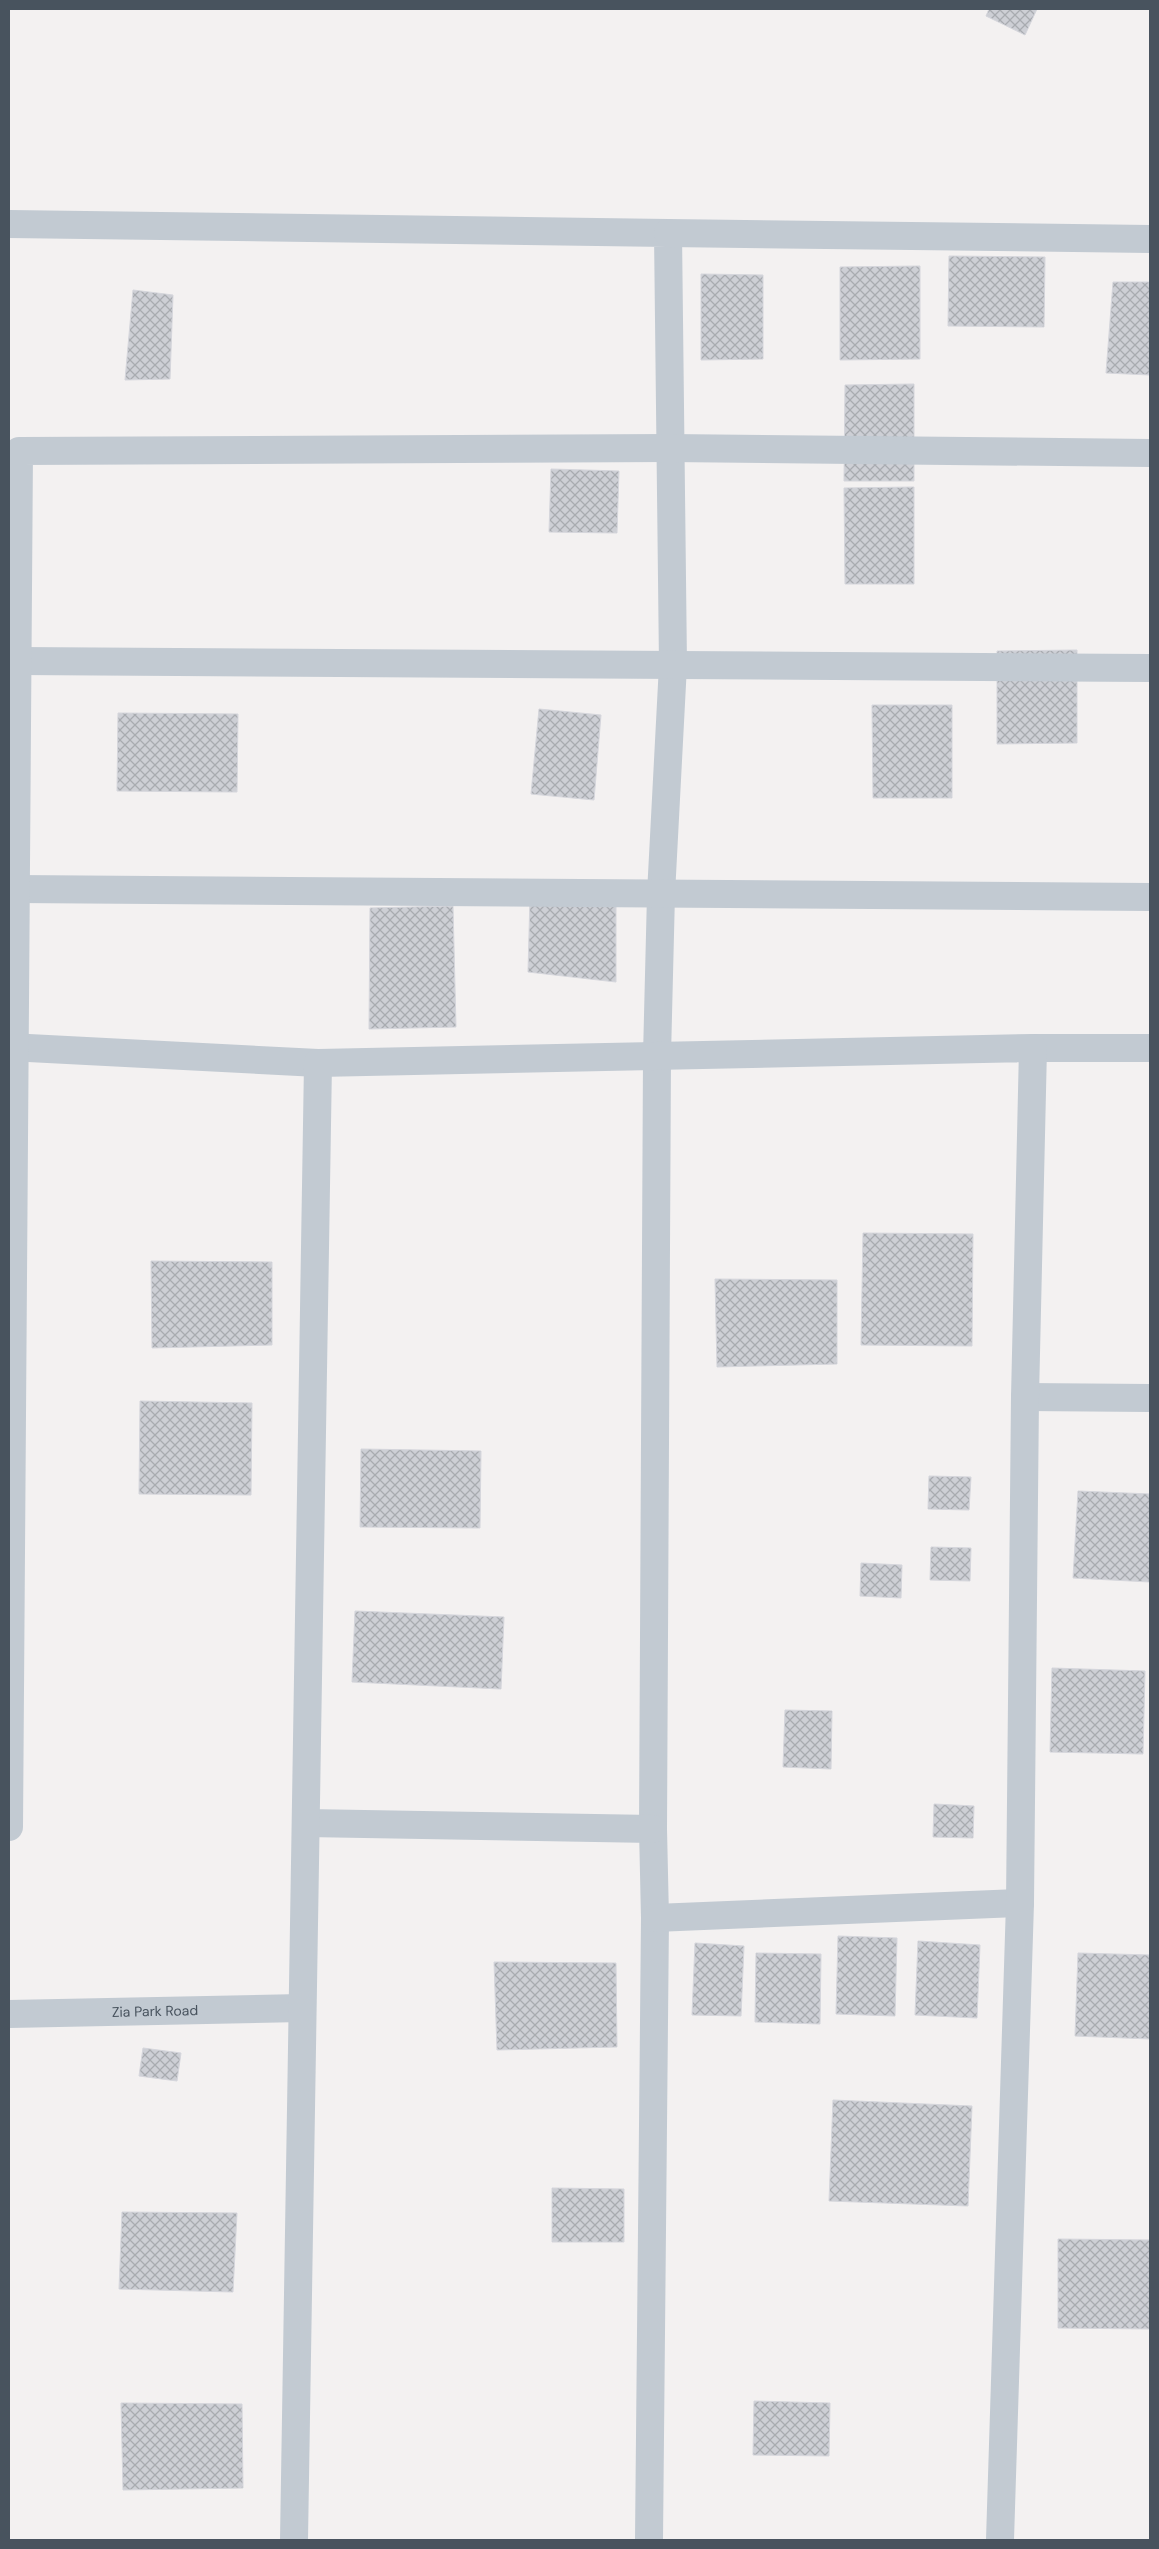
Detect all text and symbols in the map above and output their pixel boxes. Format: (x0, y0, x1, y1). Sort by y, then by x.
street label: Zia Park Road (112, 2001, 198, 2021)

